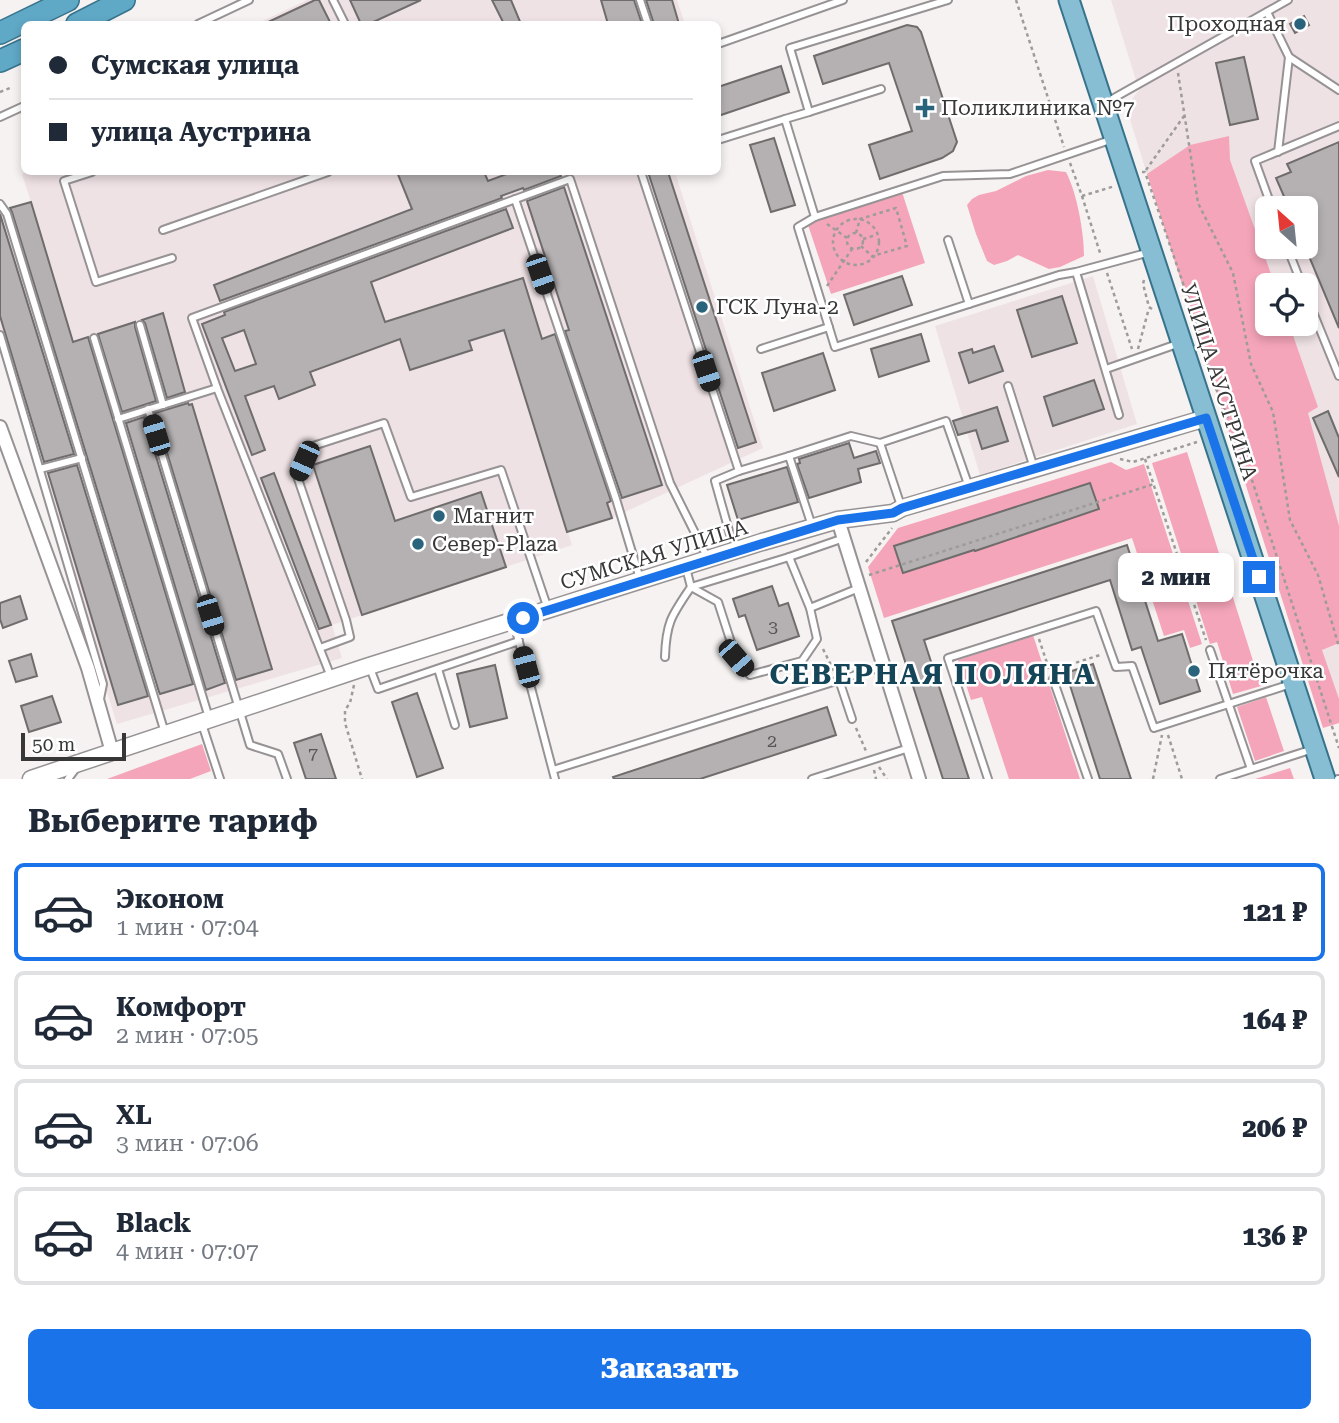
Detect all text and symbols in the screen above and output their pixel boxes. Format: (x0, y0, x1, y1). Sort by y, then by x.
place label: Проходная (1167, 12, 1286, 36)
marker: Проходная (1292, 16, 1308, 32)
text: Сумская улица (91, 50, 299, 80)
place label: Поликлиника №7 (941, 96, 1135, 120)
marker: Поликлиника №7 (915, 98, 935, 118)
text: улица Аустрина (91, 117, 311, 147)
north arrow (1255, 196, 1318, 259)
map controls (1255, 196, 1318, 336)
car (524, 251, 557, 297)
button: locate (1255, 273, 1318, 336)
street label: УЛИЦА АУСТРИНА (1176, 281, 1262, 484)
place label: ГСК Луна-2 (716, 295, 839, 319)
marker: ГСК Луна-2 (694, 299, 710, 315)
car (690, 348, 723, 394)
car (140, 412, 173, 458)
car (286, 438, 323, 484)
place label: Магнит (453, 504, 535, 528)
marker: Магнит (431, 508, 447, 524)
street label: СУМСКАЯ УЛИЦА (558, 515, 751, 595)
place label: Север-Plaza (432, 532, 558, 556)
marker: Север-Plaza (410, 536, 426, 552)
callout: 2 мин (1119, 552, 1234, 602)
route end (1243, 561, 1275, 593)
text: 2 мин (1141, 564, 1211, 591)
car (194, 592, 227, 638)
route start (507, 602, 539, 634)
house number: 3 (768, 616, 778, 637)
car (715, 635, 758, 681)
car (511, 644, 542, 690)
district label: СЕВЕРНАЯ ПОЛЯНА (769, 658, 1097, 691)
place label: Пятёрочка (1208, 659, 1324, 683)
marker: Пятёрочка (1186, 663, 1202, 679)
scale bar (21, 730, 126, 762)
house number: 2 (767, 730, 777, 751)
text: 50 m (32, 733, 75, 756)
house number: 7 (308, 743, 318, 764)
text: Выберите тариф (28, 802, 318, 840)
icon: car (32, 881, 95, 944)
text: Эконом (116, 884, 224, 914)
text: 121 ₽ (1242, 897, 1307, 927)
text: 1 мин · 07:04 (116, 914, 259, 941)
icon: car (32, 989, 95, 1052)
text: Комфорт (116, 992, 246, 1022)
text: 164 ₽ (1242, 1005, 1307, 1035)
text: 2 мин · 07:05 (116, 1022, 259, 1049)
icon: car (32, 1097, 95, 1160)
text: XL (116, 1100, 152, 1130)
text: 206 ₽ (1242, 1113, 1307, 1143)
text: 3 мин · 07:06 (116, 1130, 259, 1157)
icon: car (32, 1205, 95, 1268)
text: Black (116, 1208, 191, 1238)
text: 136 ₽ (1242, 1221, 1307, 1251)
text: 4 мин · 07:07 (116, 1238, 259, 1265)
button: Заказать (28, 1329, 1311, 1409)

